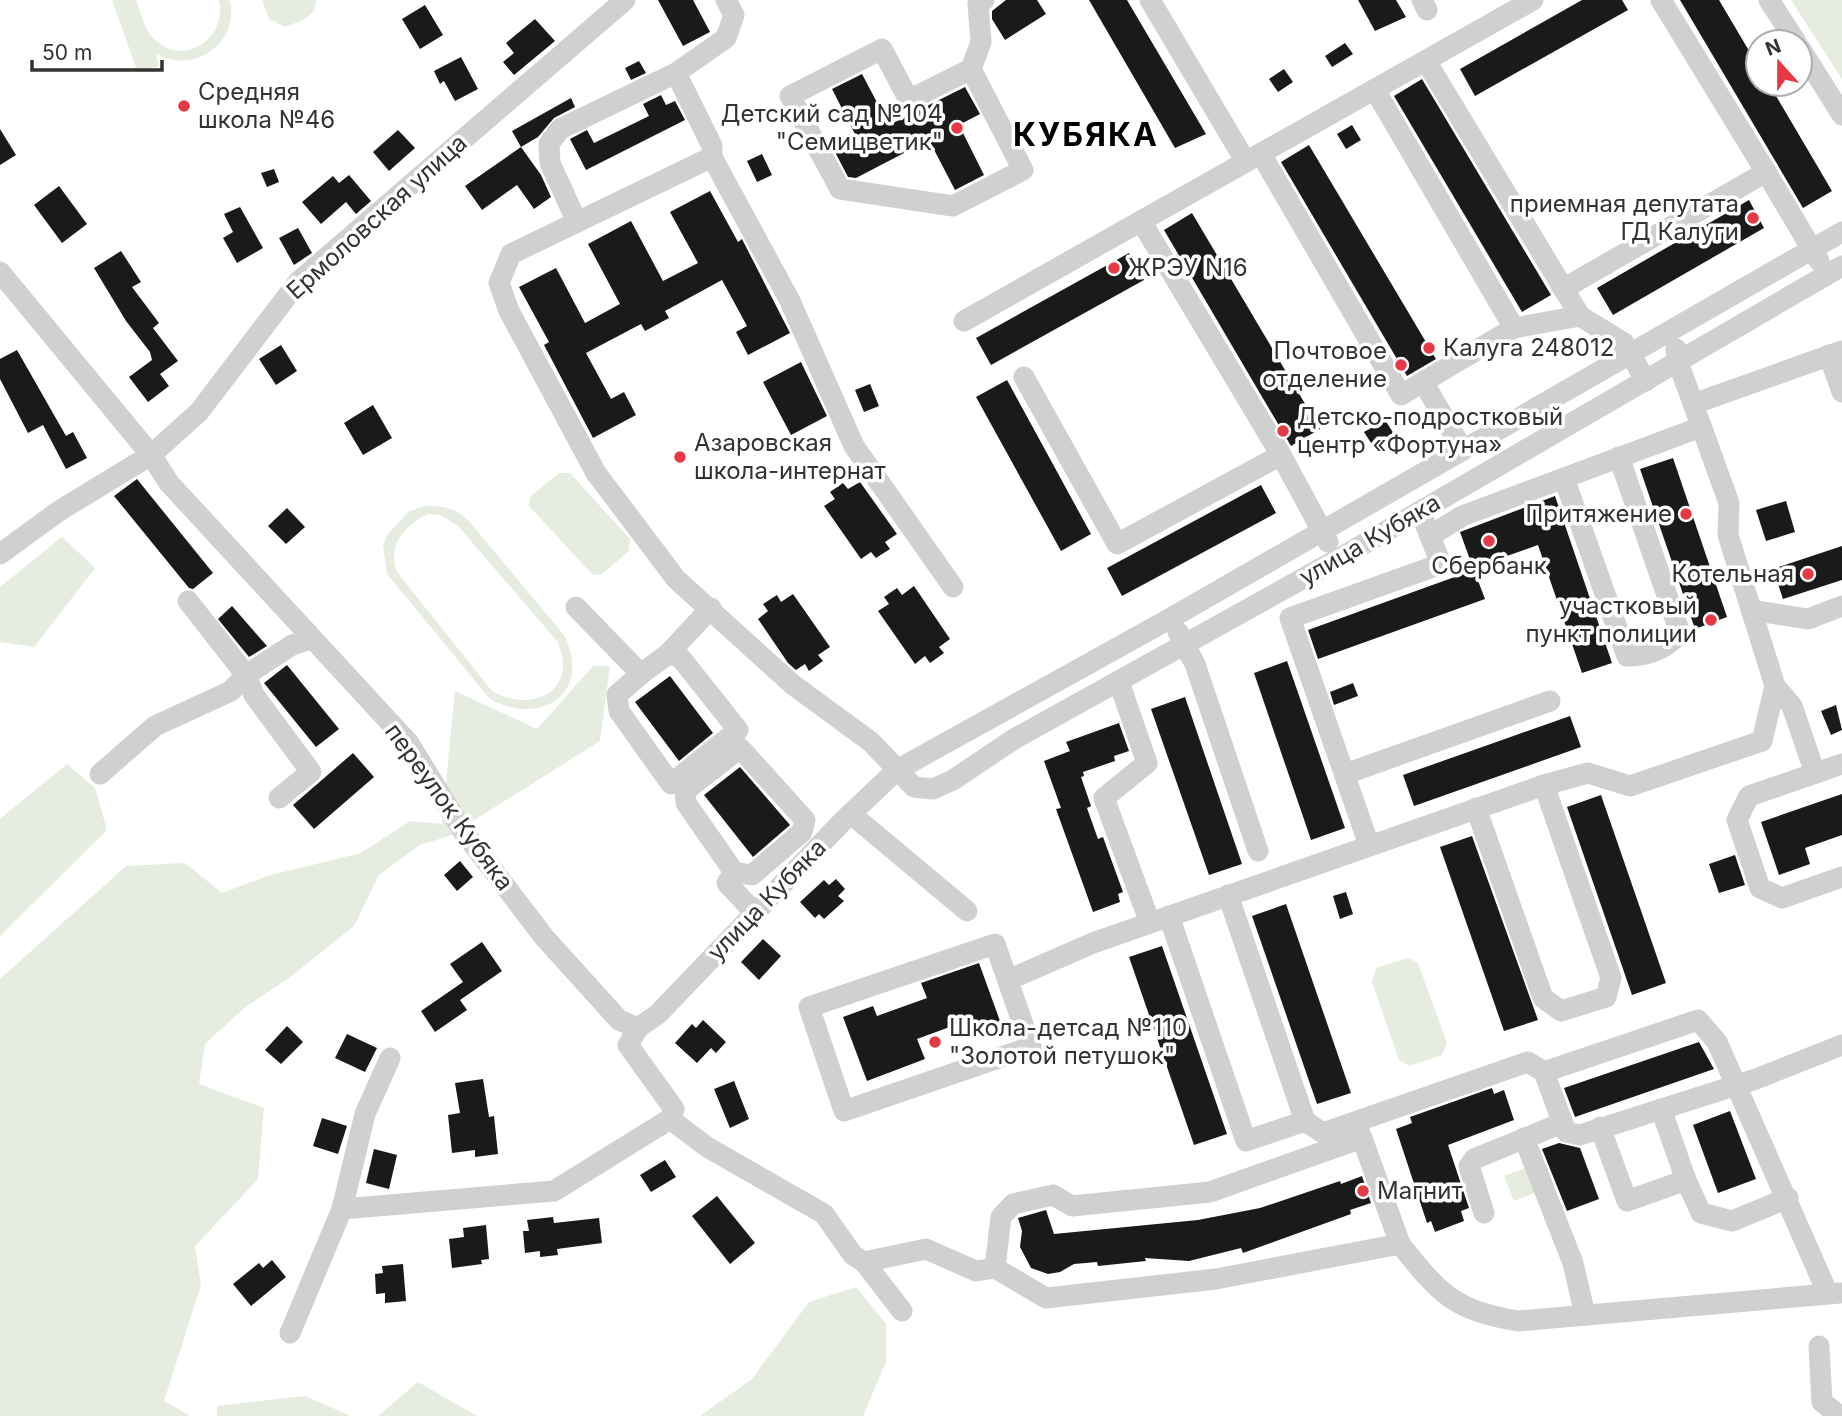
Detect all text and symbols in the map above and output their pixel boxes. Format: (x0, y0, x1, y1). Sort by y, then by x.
scale bar (32, 28, 161, 72)
north arrow (1744, 28, 1814, 98)
text: N (1762, 34, 1784, 61)
text: 50 m (42, 40, 92, 65)
place label: Средняя школа №46 (198, 77, 335, 134)
marker: Средняя школа №46 (176, 98, 192, 114)
place label: Детский сад №104 "Семицветик" (721, 99, 943, 156)
district label: КУБЯКА (1013, 115, 1159, 154)
marker: Детский сад №104 "Семицветик" (949, 120, 965, 136)
street label: Ермоловская улица (281, 128, 473, 305)
place label: приемная депутата ГД Калуги (1510, 189, 1739, 246)
marker: приемная депутата ГД Калуги (1745, 210, 1761, 226)
place label: ЖРЭУ N16 (1128, 253, 1248, 282)
marker: ЖРЭУ N16 (1106, 260, 1122, 276)
place label: Калуга 248012 (1443, 333, 1614, 362)
place label: Почтовое отделение (1262, 336, 1387, 393)
marker: Калуга 248012 (1421, 340, 1437, 356)
marker: Почтовое отделение (1393, 357, 1409, 373)
place label: Детско-подростковый центр «Фортуна» (1297, 402, 1563, 459)
marker: Детско-подростковый центр «Фортуна» (1275, 423, 1291, 439)
place label: Азаровская школа-интернат (694, 428, 886, 485)
marker: Азаровская школа-интернат (672, 449, 688, 465)
street label: улица Кубяка (1294, 488, 1445, 592)
place label: Притяжение (1526, 499, 1672, 528)
marker: Притяжение (1678, 506, 1694, 522)
marker: Сбербанк (1481, 533, 1497, 549)
place label: Сбербанк (1431, 551, 1547, 580)
place label: Котельная (1671, 559, 1794, 588)
marker: Котельная (1800, 566, 1816, 582)
place label: участковый пункт полиции (1525, 591, 1697, 648)
marker: участковый пункт полиции (1703, 612, 1719, 628)
street label: переулок Кубяка (379, 718, 520, 896)
street label: улица Кубяка (701, 833, 832, 966)
place label: Школа-детсад №110 "Золотой петушок" (949, 1013, 1187, 1070)
marker: Школа-детсад №110 "Золотой петушок" (927, 1034, 943, 1050)
place label: Магнит (1377, 1176, 1463, 1205)
marker: Магнит (1355, 1183, 1371, 1199)

